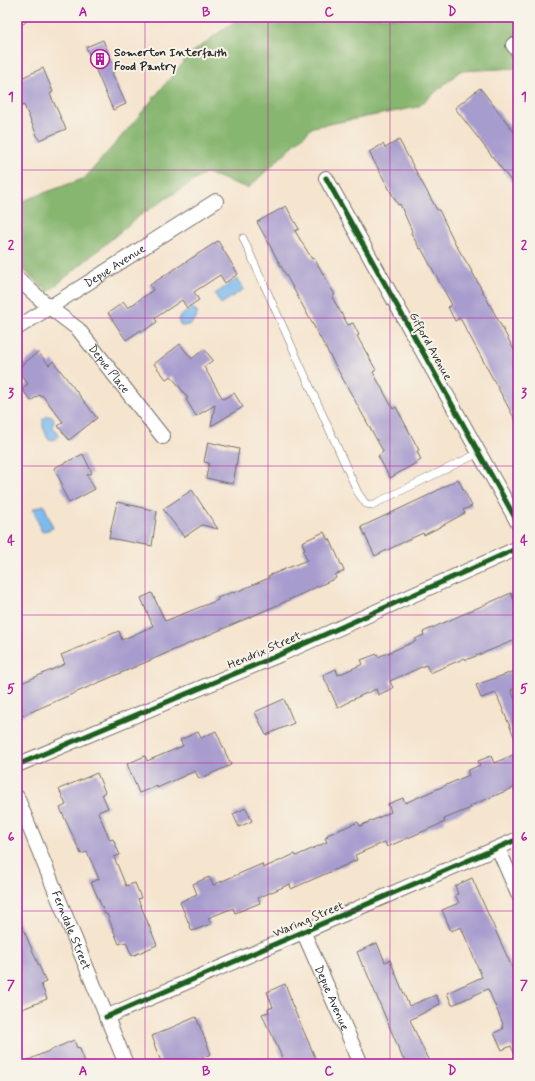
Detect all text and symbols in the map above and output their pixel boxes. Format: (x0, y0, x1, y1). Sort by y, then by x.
text: A (79, 4, 87, 21)
text: B (202, 4, 211, 21)
text: C (324, 4, 334, 21)
text: D (448, 4, 457, 21)
place label: Somerton Interfaith Food Pantry (114, 45, 227, 75)
building icon: Somerton Interfaith Food Pantry (89, 48, 111, 70)
text: 1 (8, 89, 14, 106)
text: 1 (521, 89, 527, 106)
text: 2 (8, 237, 15, 254)
text: 2 (521, 237, 528, 254)
street label: Depue Avenue (82, 241, 149, 292)
street label: Gifford Avenue (404, 309, 456, 384)
street label: Depue Place (84, 341, 133, 397)
text: 3 (8, 385, 14, 402)
text: 3 (521, 385, 527, 402)
text: 4 (7, 533, 15, 550)
text: 4 (520, 533, 528, 550)
street label: Hendrix Street (225, 628, 304, 674)
text: 5 (7, 681, 15, 698)
text: 5 (520, 681, 528, 698)
text: 6 (8, 829, 15, 846)
text: 6 (521, 829, 528, 846)
street label: Ferndale Street (47, 889, 94, 973)
street label: Waring Street (271, 898, 346, 942)
street label: Depue Avenue (310, 963, 353, 1033)
text: 7 (7, 977, 15, 994)
text: 7 (520, 977, 528, 994)
text: A (79, 1063, 87, 1080)
text: B (202, 1063, 211, 1080)
text: C (324, 1063, 334, 1080)
text: D (448, 1063, 457, 1080)

